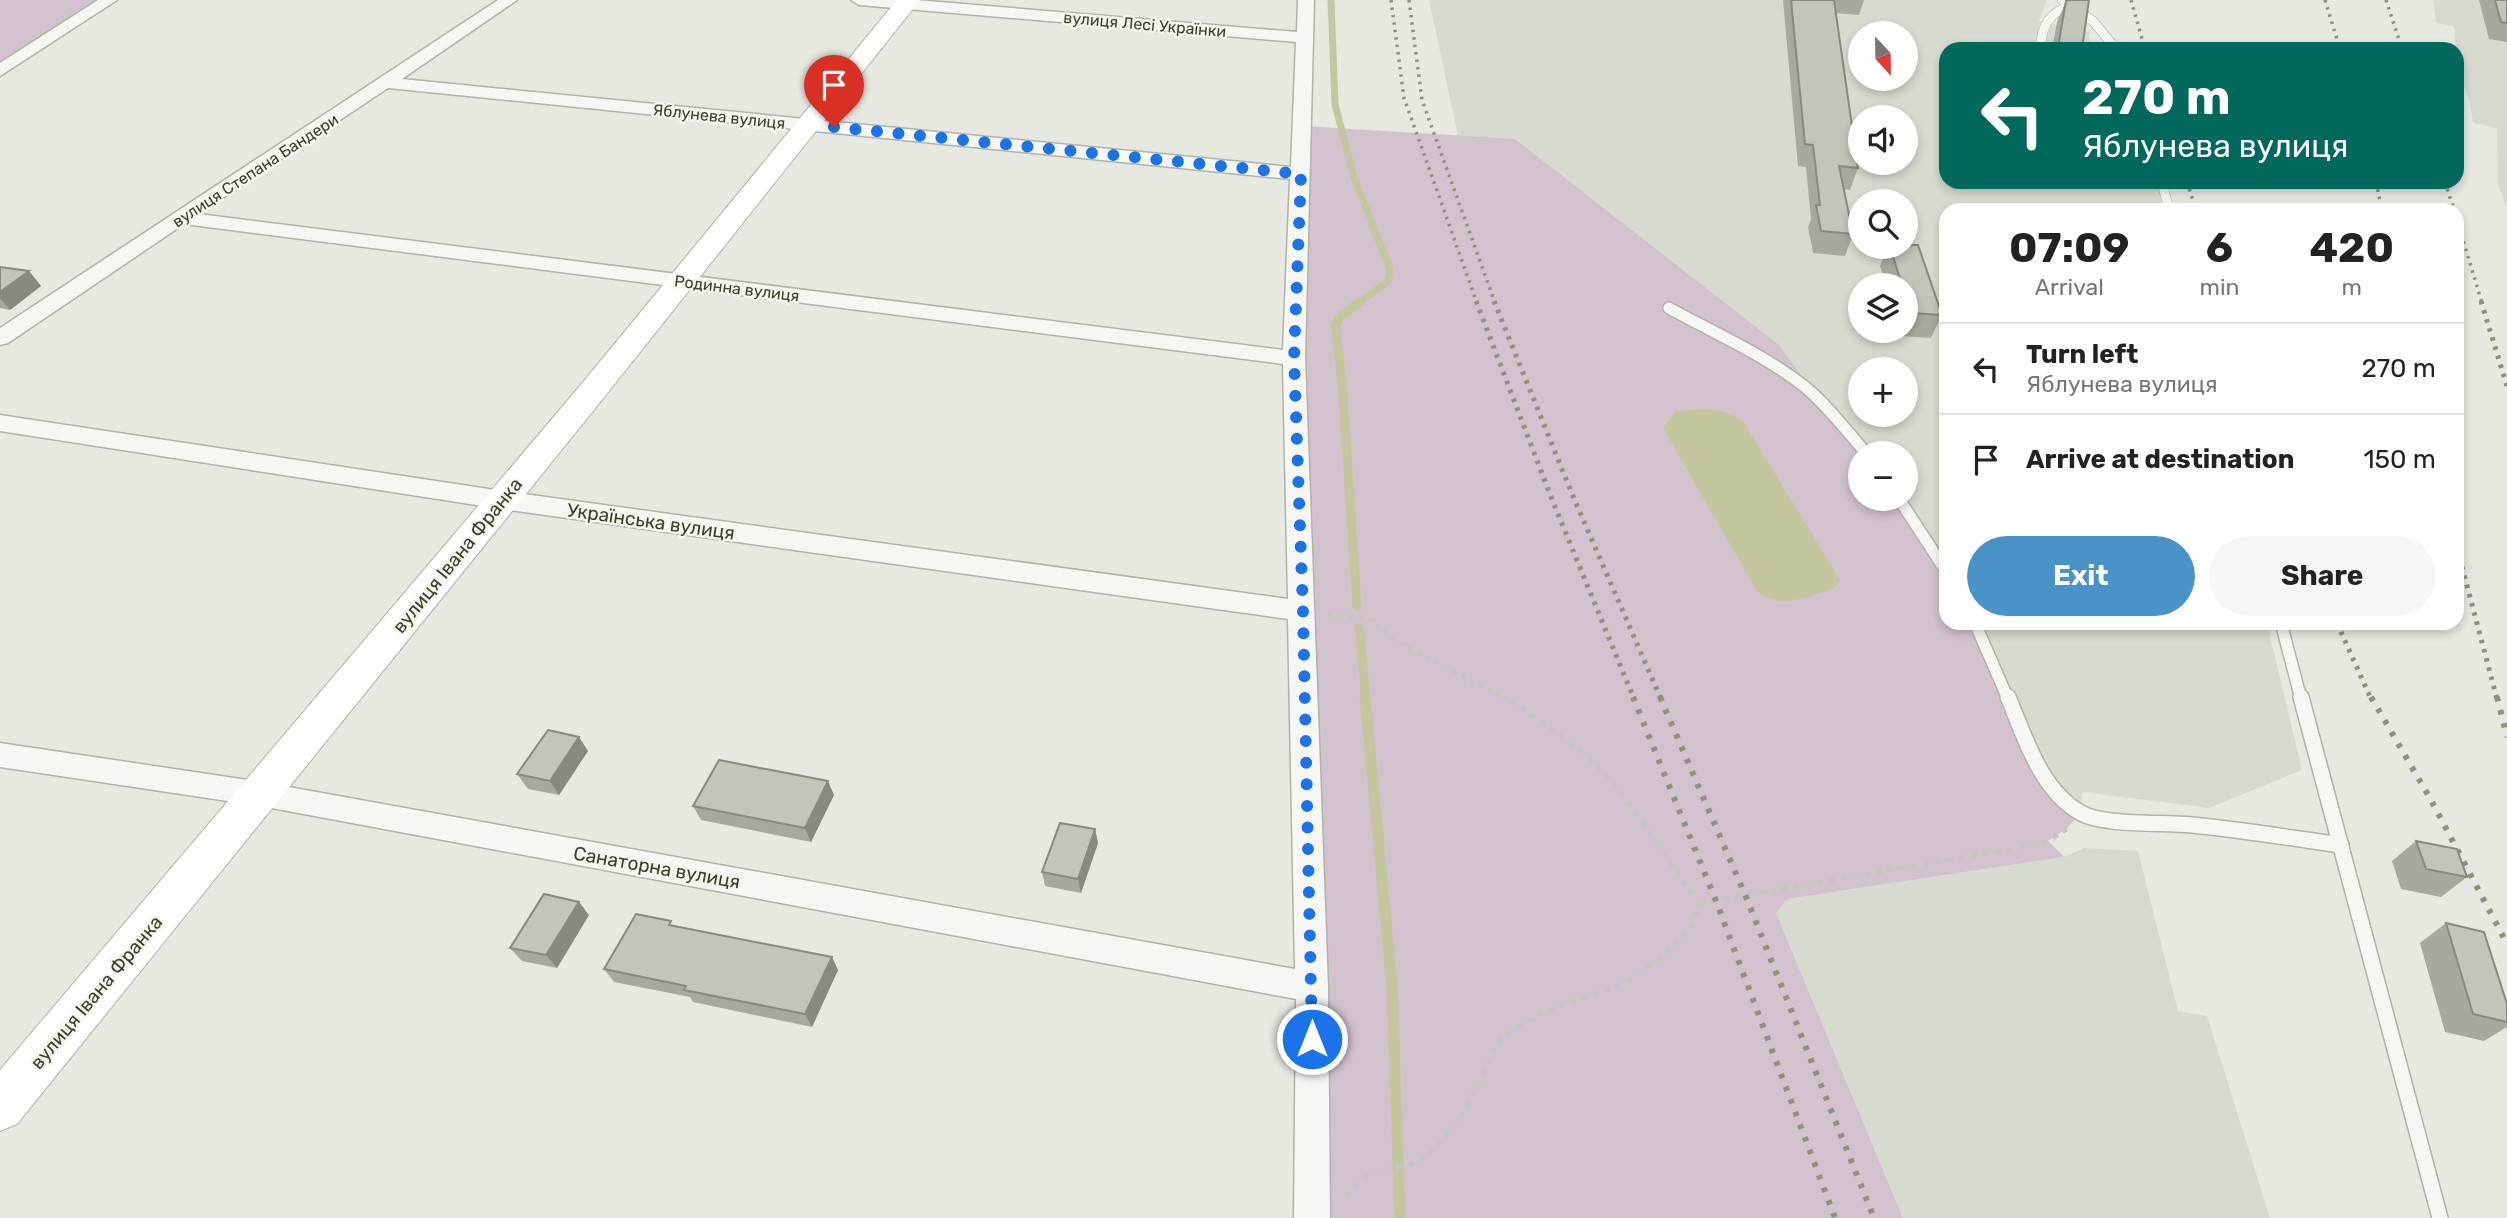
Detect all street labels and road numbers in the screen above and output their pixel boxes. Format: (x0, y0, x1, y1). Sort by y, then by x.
street label: вулиця Лесі Українки (1063, 8, 1227, 41)
street label: Яблунева вулиця (652, 100, 786, 133)
street label: вулиця Степана Бандери (169, 110, 342, 231)
street label: Родинна вулиця (673, 271, 801, 306)
street label: вулиця Івана Франка (388, 473, 527, 638)
street label: Українська вулиця (566, 498, 736, 545)
street label: Санаторна вулиця (572, 841, 742, 893)
street label: вулиця Івана Франка (25, 911, 167, 1074)

